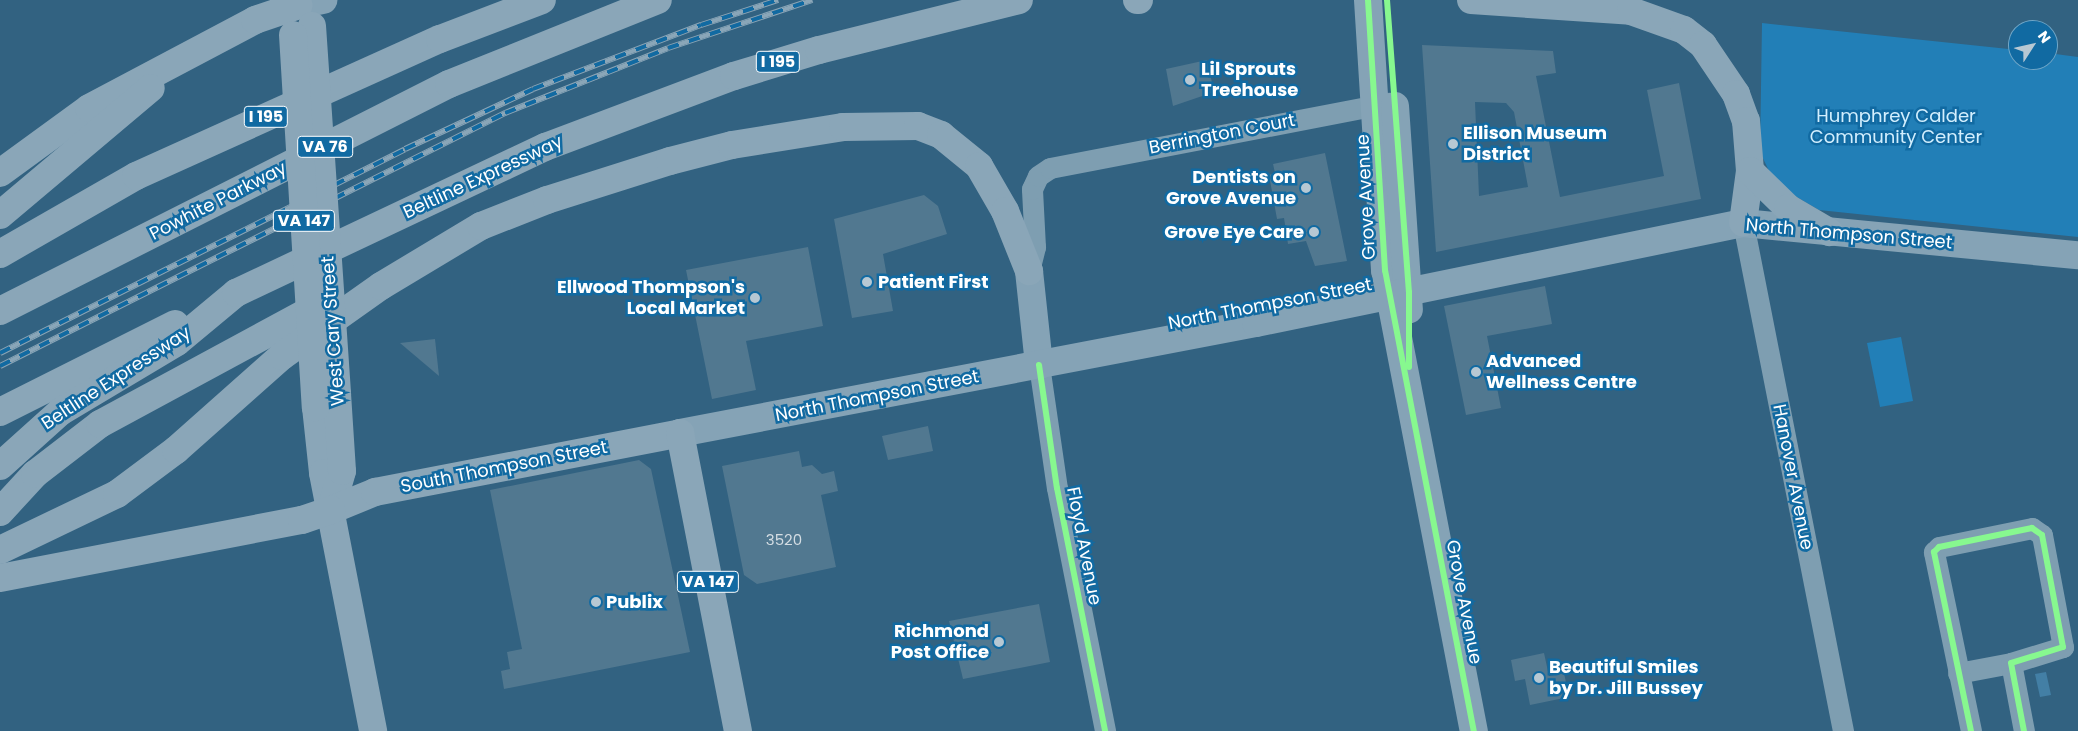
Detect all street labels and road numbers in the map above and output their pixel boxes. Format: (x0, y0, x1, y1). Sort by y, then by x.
road number: I 195 (756, 48, 800, 76)
road number: I 195 (244, 104, 288, 130)
street label: Berrington Court (1147, 109, 1297, 159)
street label: Beltline Expressway (400, 131, 566, 223)
road number: VA 76 (296, 134, 354, 160)
street label: Grove Avenue (1352, 134, 1380, 260)
street label: Powhite Parkway (146, 157, 290, 245)
road number: VA 147 (273, 208, 335, 235)
street label: North Thompson Street (1745, 214, 1953, 254)
street label: West Cary Street (317, 255, 349, 407)
street label: North Thompson Street (1166, 274, 1374, 334)
street label: Beltline Expressway (37, 322, 195, 434)
street label: North Thompson Street (773, 366, 981, 426)
street label: Hanover Avenue (1768, 402, 1818, 552)
street label: South Thompson Street (399, 436, 609, 498)
street label: Floyd Avenue (1062, 485, 1106, 607)
street label: Grove Avenue (1441, 538, 1487, 666)
road number: VA 147 (677, 568, 739, 596)

